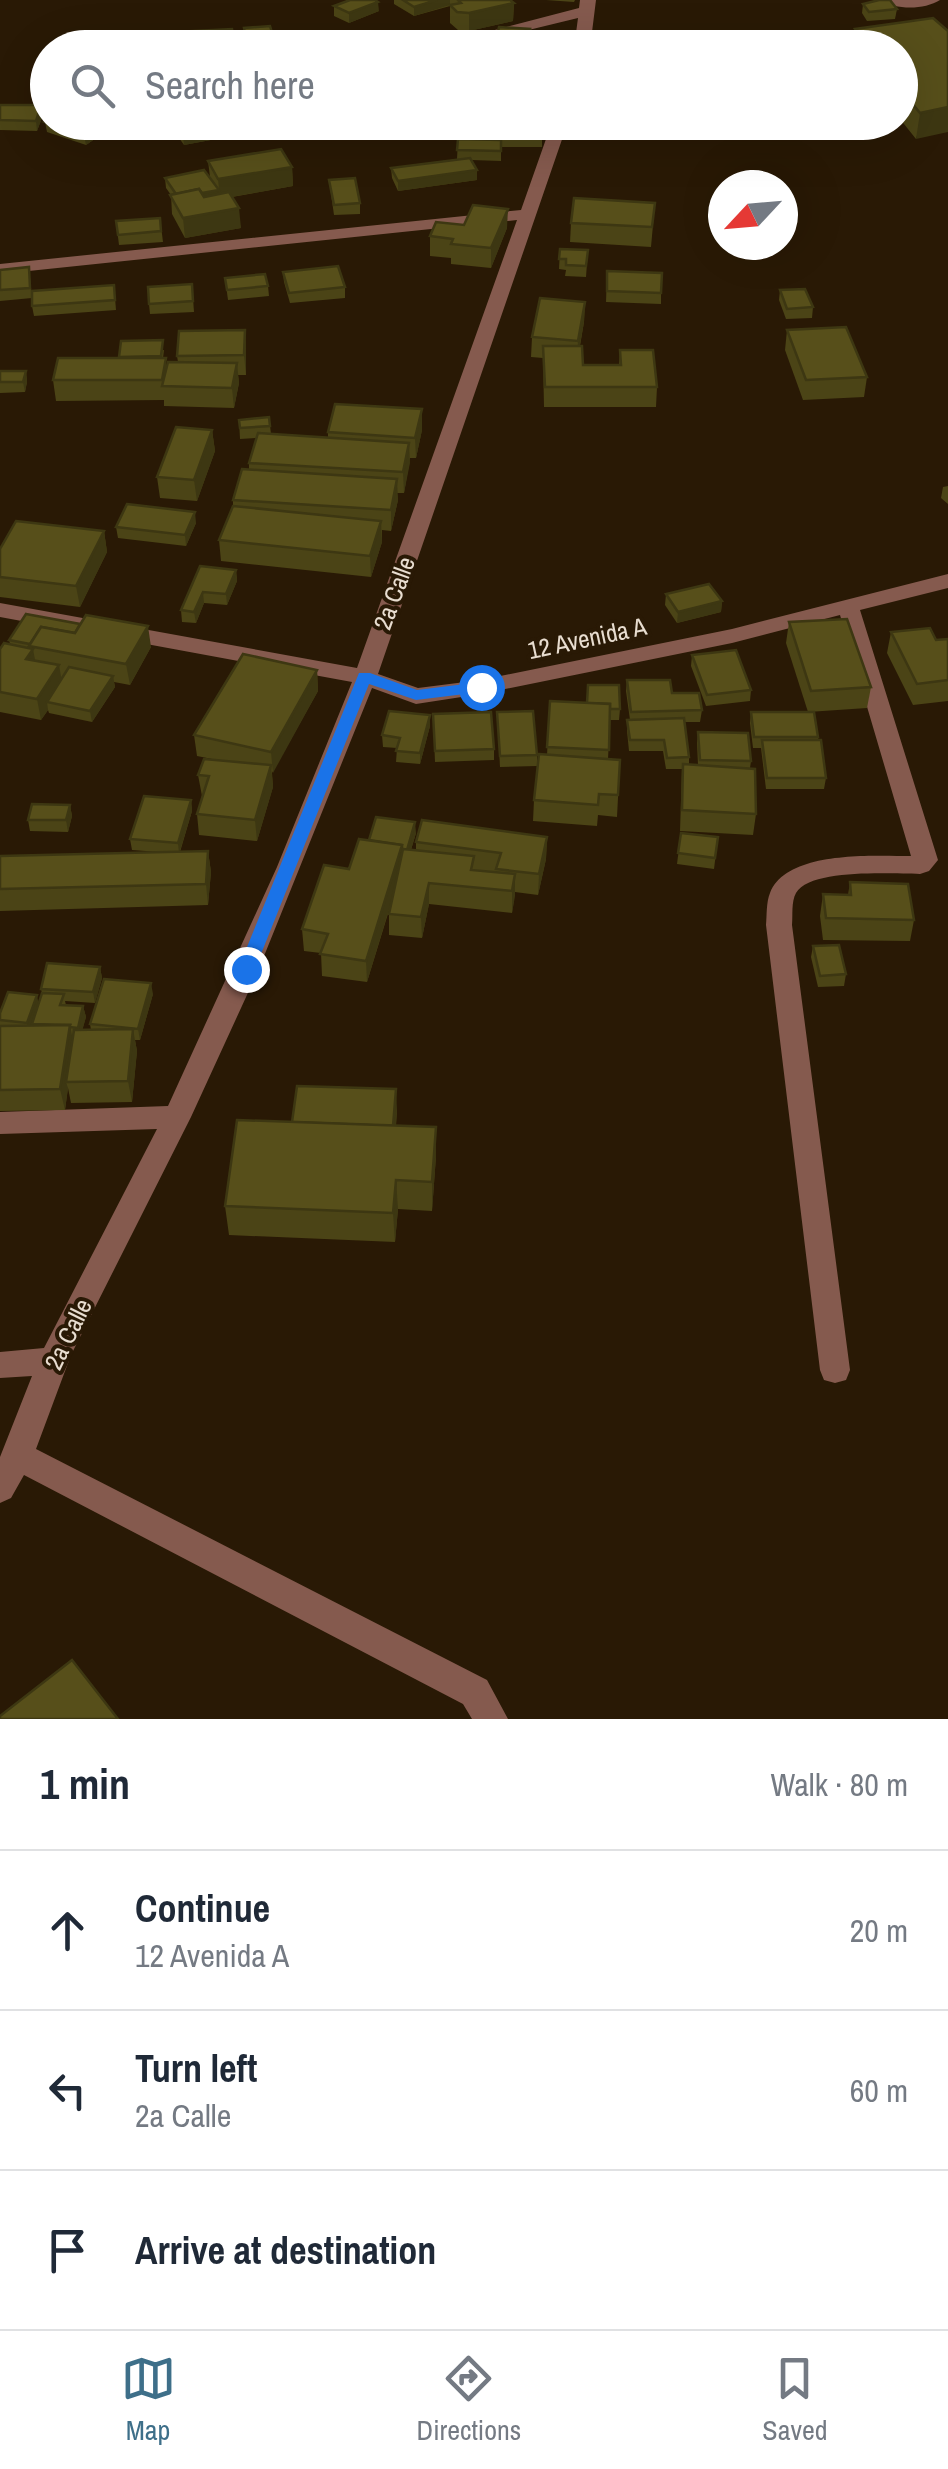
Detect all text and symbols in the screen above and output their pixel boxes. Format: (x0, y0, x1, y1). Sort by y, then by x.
search box (30, 30, 918, 140)
icon: search (65, 58, 120, 113)
text: Search here (145, 60, 315, 111)
north arrow (708, 170, 798, 260)
street label: 2a Calle (365, 552, 423, 634)
street label: 12 Avenida A (525, 609, 650, 667)
route start (459, 665, 505, 711)
route end (224, 947, 270, 993)
street label: 2a Calle (36, 1293, 100, 1375)
text: 1 min (40, 1756, 130, 1812)
text: Walk · 80 m (770, 1763, 908, 1806)
text: Continue (135, 1883, 270, 1934)
icon: ahead (40, 1903, 95, 1958)
text: 20 m (850, 1909, 908, 1952)
text: 12 Avenida A (135, 1934, 289, 1977)
text: Turn left (135, 2043, 257, 2094)
icon: left (40, 2063, 95, 2118)
text: 60 m (850, 2069, 908, 2112)
text: 2a Calle (135, 2094, 231, 2137)
icon: arrive (40, 2223, 95, 2278)
text: Arrive at destination (135, 2225, 436, 2276)
tab: Map (121, 2351, 176, 2449)
tab: Directions (417, 2351, 521, 2449)
tab: Saved (762, 2351, 827, 2449)

